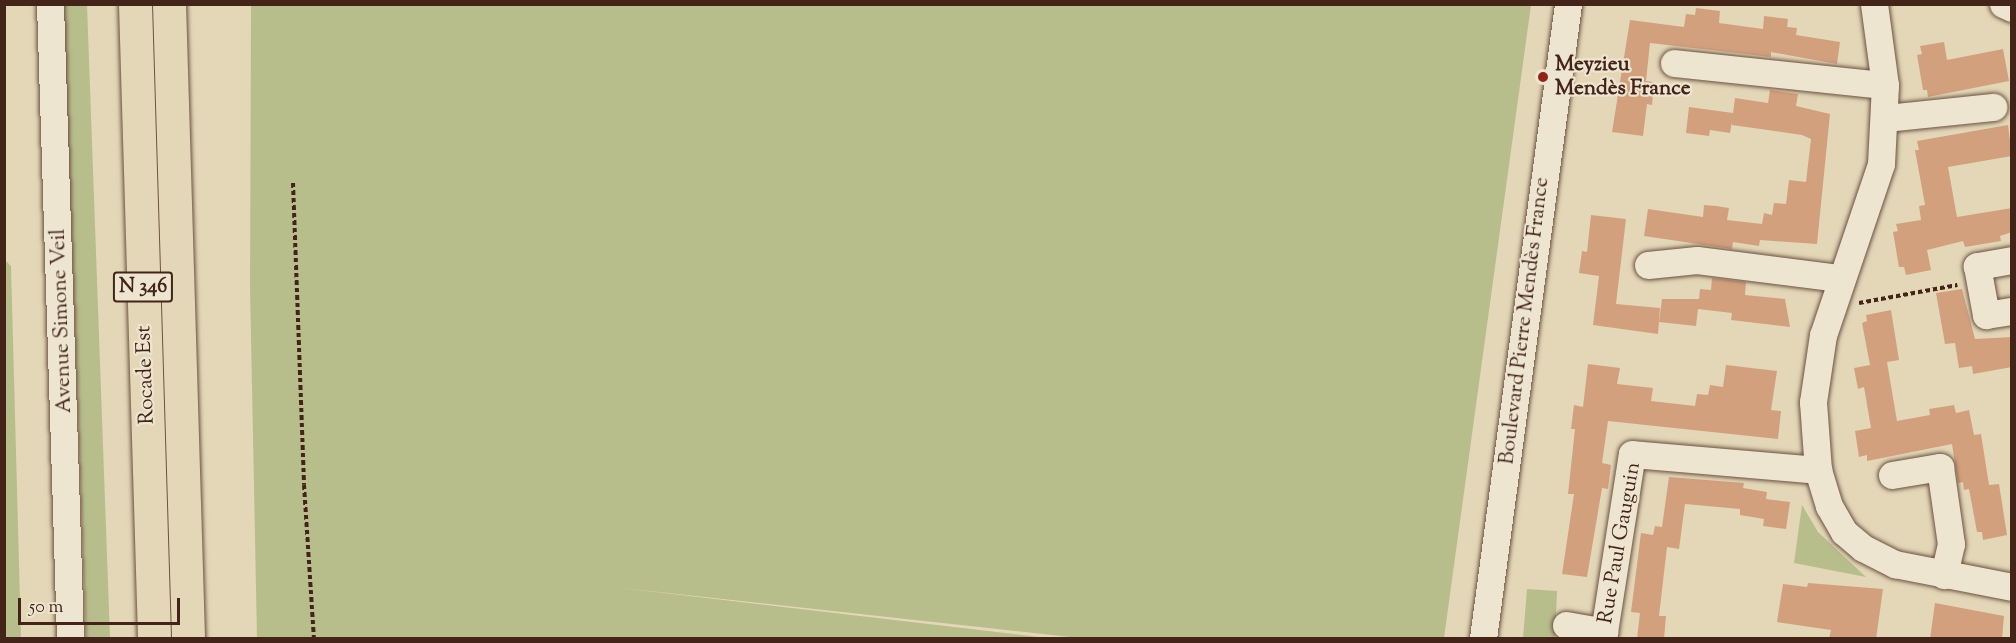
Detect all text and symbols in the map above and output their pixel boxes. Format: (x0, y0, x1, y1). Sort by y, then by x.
place label: Meyzieu Mendès France (1555, 52, 1690, 102)
marker: Meyzieu Mendès France (1536, 70, 1550, 84)
street label: Boulevard Pierre Mendès France (1495, 176, 1555, 466)
street label: Avenue Simone Veil (46, 228, 78, 414)
road number: N 346 (112, 270, 174, 304)
street label: Rocade Est (132, 325, 160, 425)
street label: Rue Paul Gauguin (1593, 460, 1647, 626)
scale bar (21, 586, 183, 624)
text: 50 m (29, 595, 63, 621)

